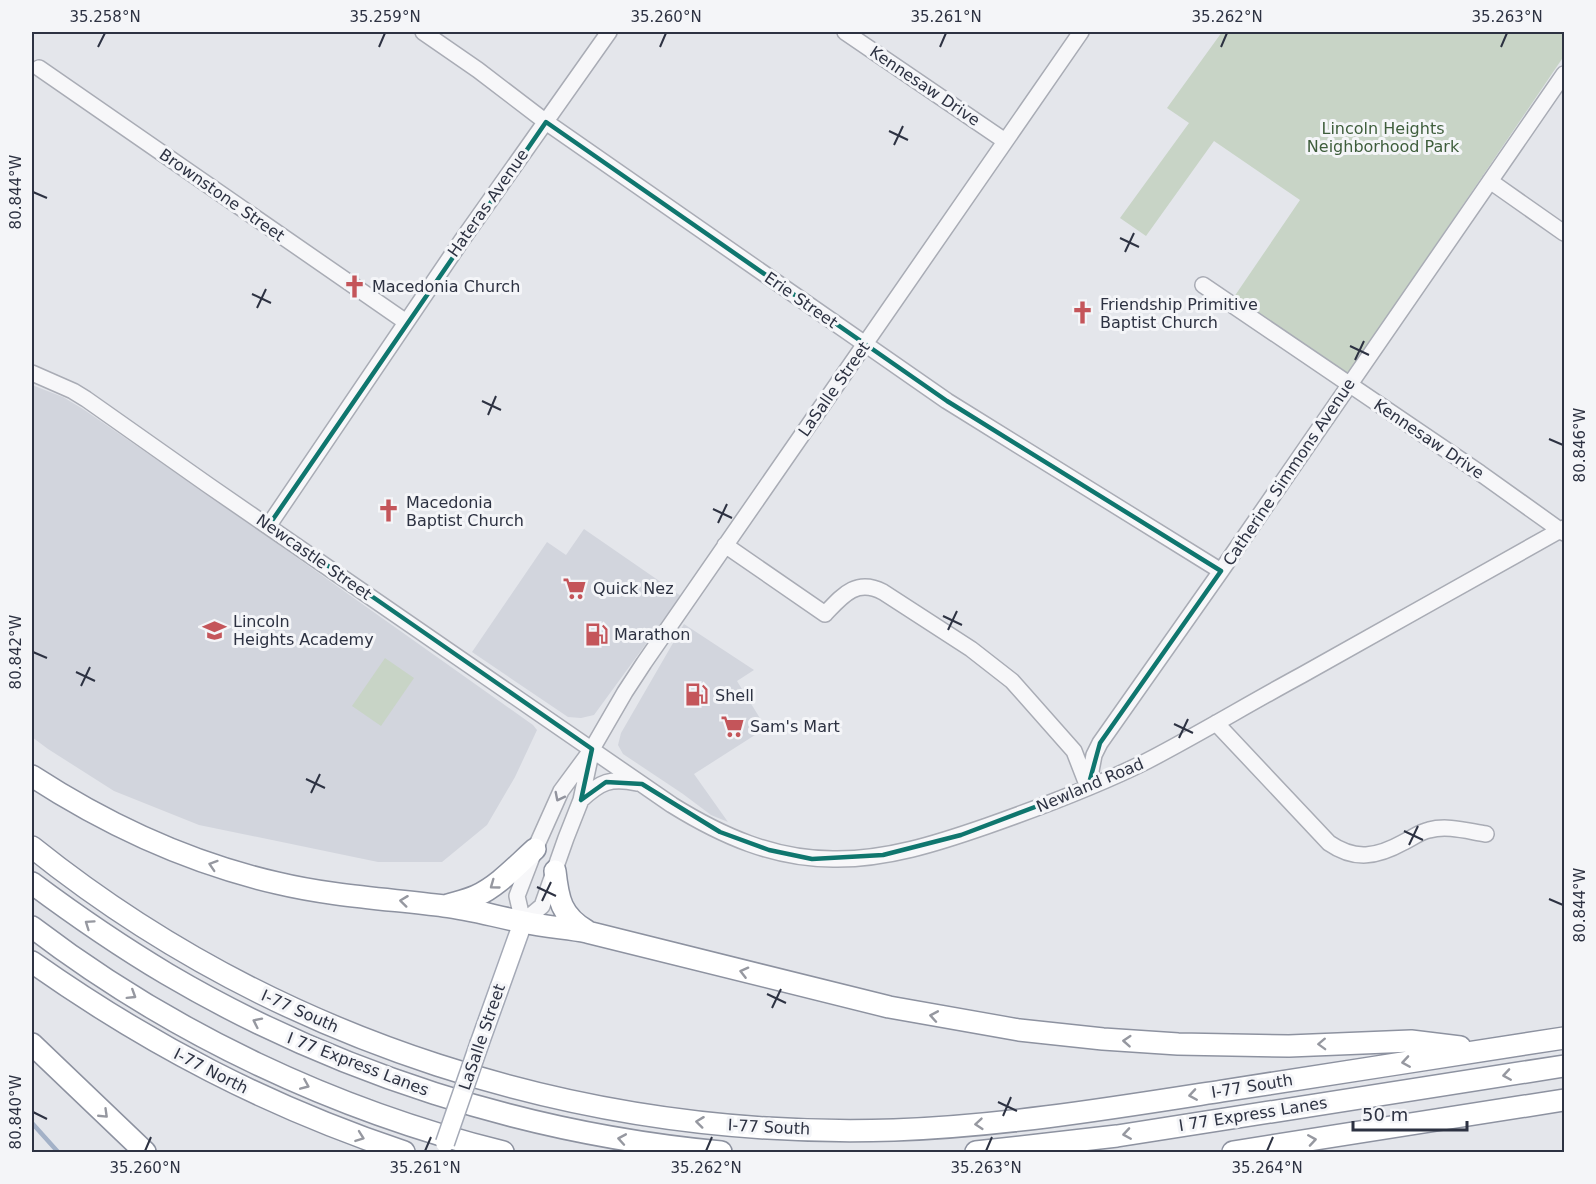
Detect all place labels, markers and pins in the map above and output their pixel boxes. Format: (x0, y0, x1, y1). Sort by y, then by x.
church icon: Macedonia Church (341, 273, 367, 299)
place label: Macedonia Church (372, 277, 520, 296)
place label: Friendship Primitive Baptist Church (1100, 295, 1258, 332)
church icon: Friendship Primitive Baptist Church (1069, 300, 1095, 326)
place label: Macedonia Baptist Church (406, 493, 524, 530)
church icon: Macedonia Baptist Church (375, 498, 401, 524)
supermarket icon: Quick Nez (562, 575, 588, 601)
place label: Quick Nez (593, 579, 674, 598)
place label: Lincoln Heights Academy (233, 612, 374, 649)
school or university icon: Lincoln Heights Academy (202, 617, 228, 643)
fuel station icon: Marathon (583, 621, 609, 647)
place label: Marathon (614, 625, 690, 644)
fuel station icon: Shell (684, 682, 710, 708)
place label: Shell (715, 686, 754, 705)
supermarket icon: Sam's Mart (719, 713, 745, 739)
place label: Sam's Mart (750, 717, 840, 736)

